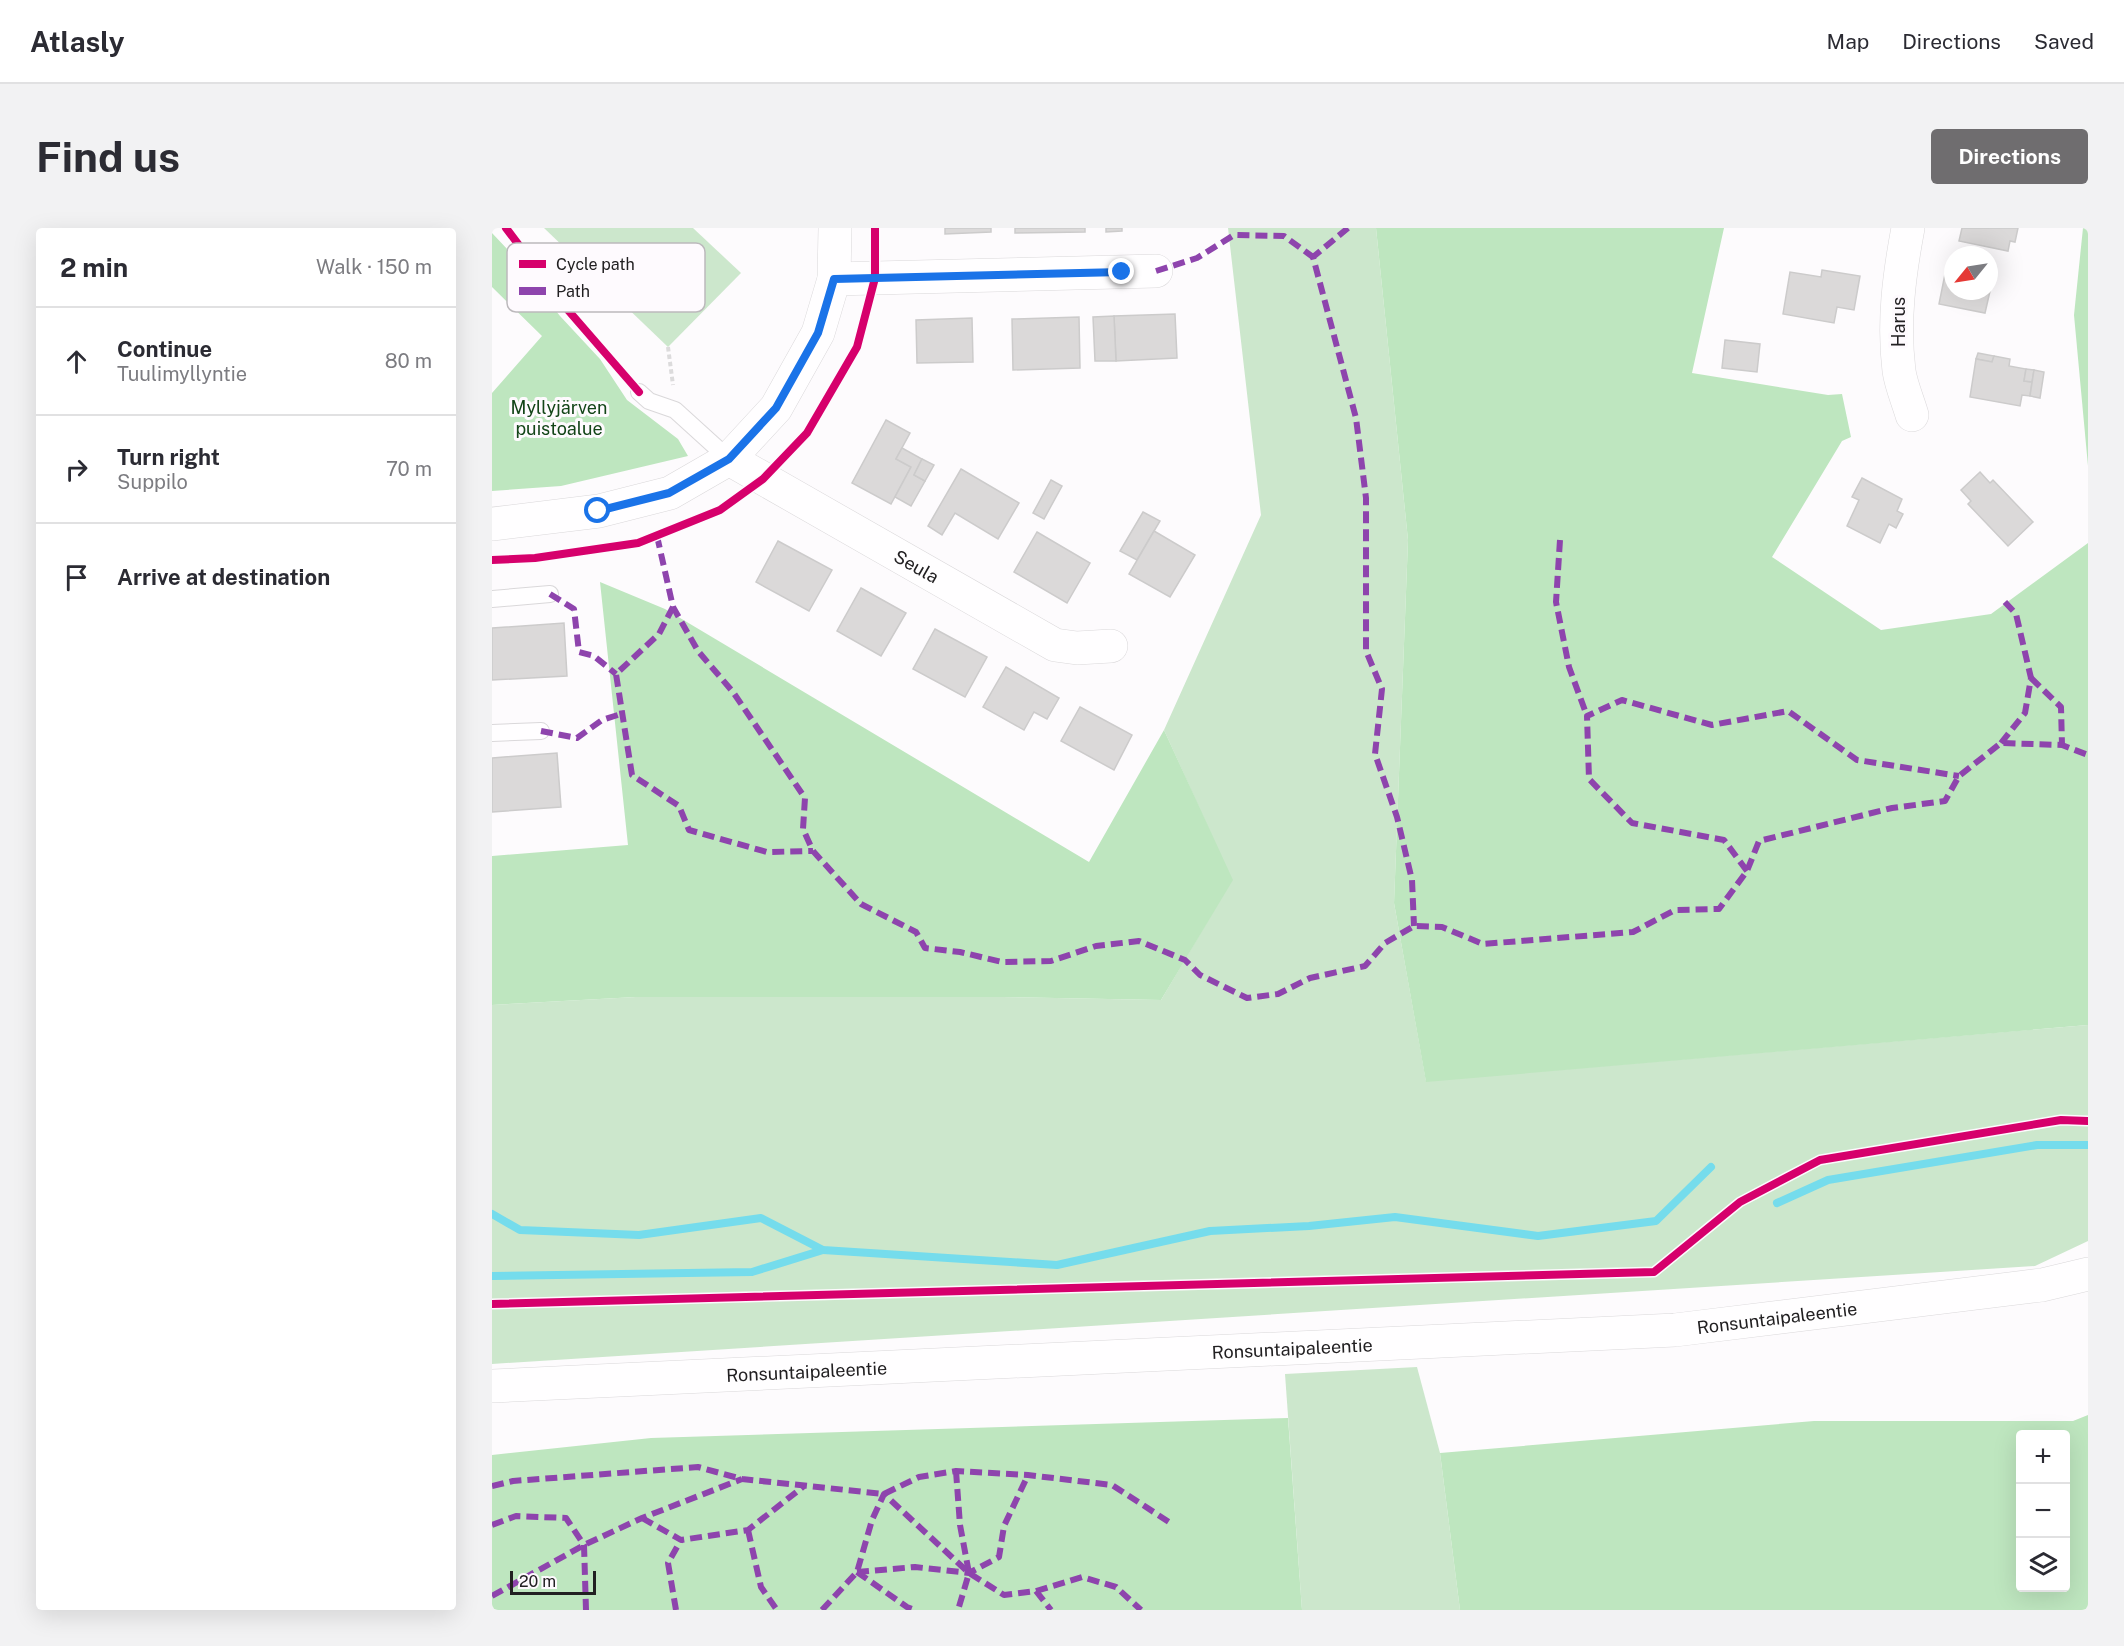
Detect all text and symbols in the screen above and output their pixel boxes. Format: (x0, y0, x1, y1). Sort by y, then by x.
text: Atlasly (30, 25, 124, 58)
text: Map (1827, 29, 1869, 54)
text: Directions (1902, 29, 2001, 54)
text: Saved (2034, 29, 2094, 54)
button: Directions (1931, 129, 2088, 184)
text: Find us (36, 132, 180, 181)
legend (507, 243, 705, 312)
north arrow (1944, 246, 1998, 300)
text: 2 min (60, 252, 128, 283)
text: Walk · 150 m (316, 255, 432, 279)
text: Cycle path (556, 255, 635, 274)
route end (1108, 258, 1134, 284)
text: Path (556, 282, 590, 301)
street label: Harus (1888, 297, 1909, 347)
text: Continue (117, 336, 212, 362)
icon: ahead (60, 345, 93, 378)
text: 80 m (385, 349, 432, 373)
text: Tuulimyllyntie (117, 362, 247, 386)
park label: Myllyjärven puistoalue (511, 397, 607, 439)
text: Turn right (117, 444, 220, 470)
icon: right (60, 453, 93, 486)
text: 70 m (386, 457, 432, 481)
text: Suppilo (117, 470, 188, 494)
route start (584, 497, 610, 523)
street label: Seula (890, 545, 943, 587)
icon: arrive (60, 561, 93, 594)
text: Arrive at destination (117, 564, 330, 590)
street label: Ronsuntaipaleentie (1696, 1297, 1858, 1338)
street label: Ronsuntaipaleentie (1211, 1334, 1373, 1362)
street label: Ronsuntaipaleentie (726, 1357, 888, 1385)
map controls (2016, 1430, 2070, 1592)
button: + (2016, 1430, 2070, 1484)
button: − (2016, 1484, 2070, 1538)
button: layers (2016, 1538, 2070, 1592)
scale bar (510, 1568, 596, 1596)
text: 20 m (519, 1572, 556, 1591)

